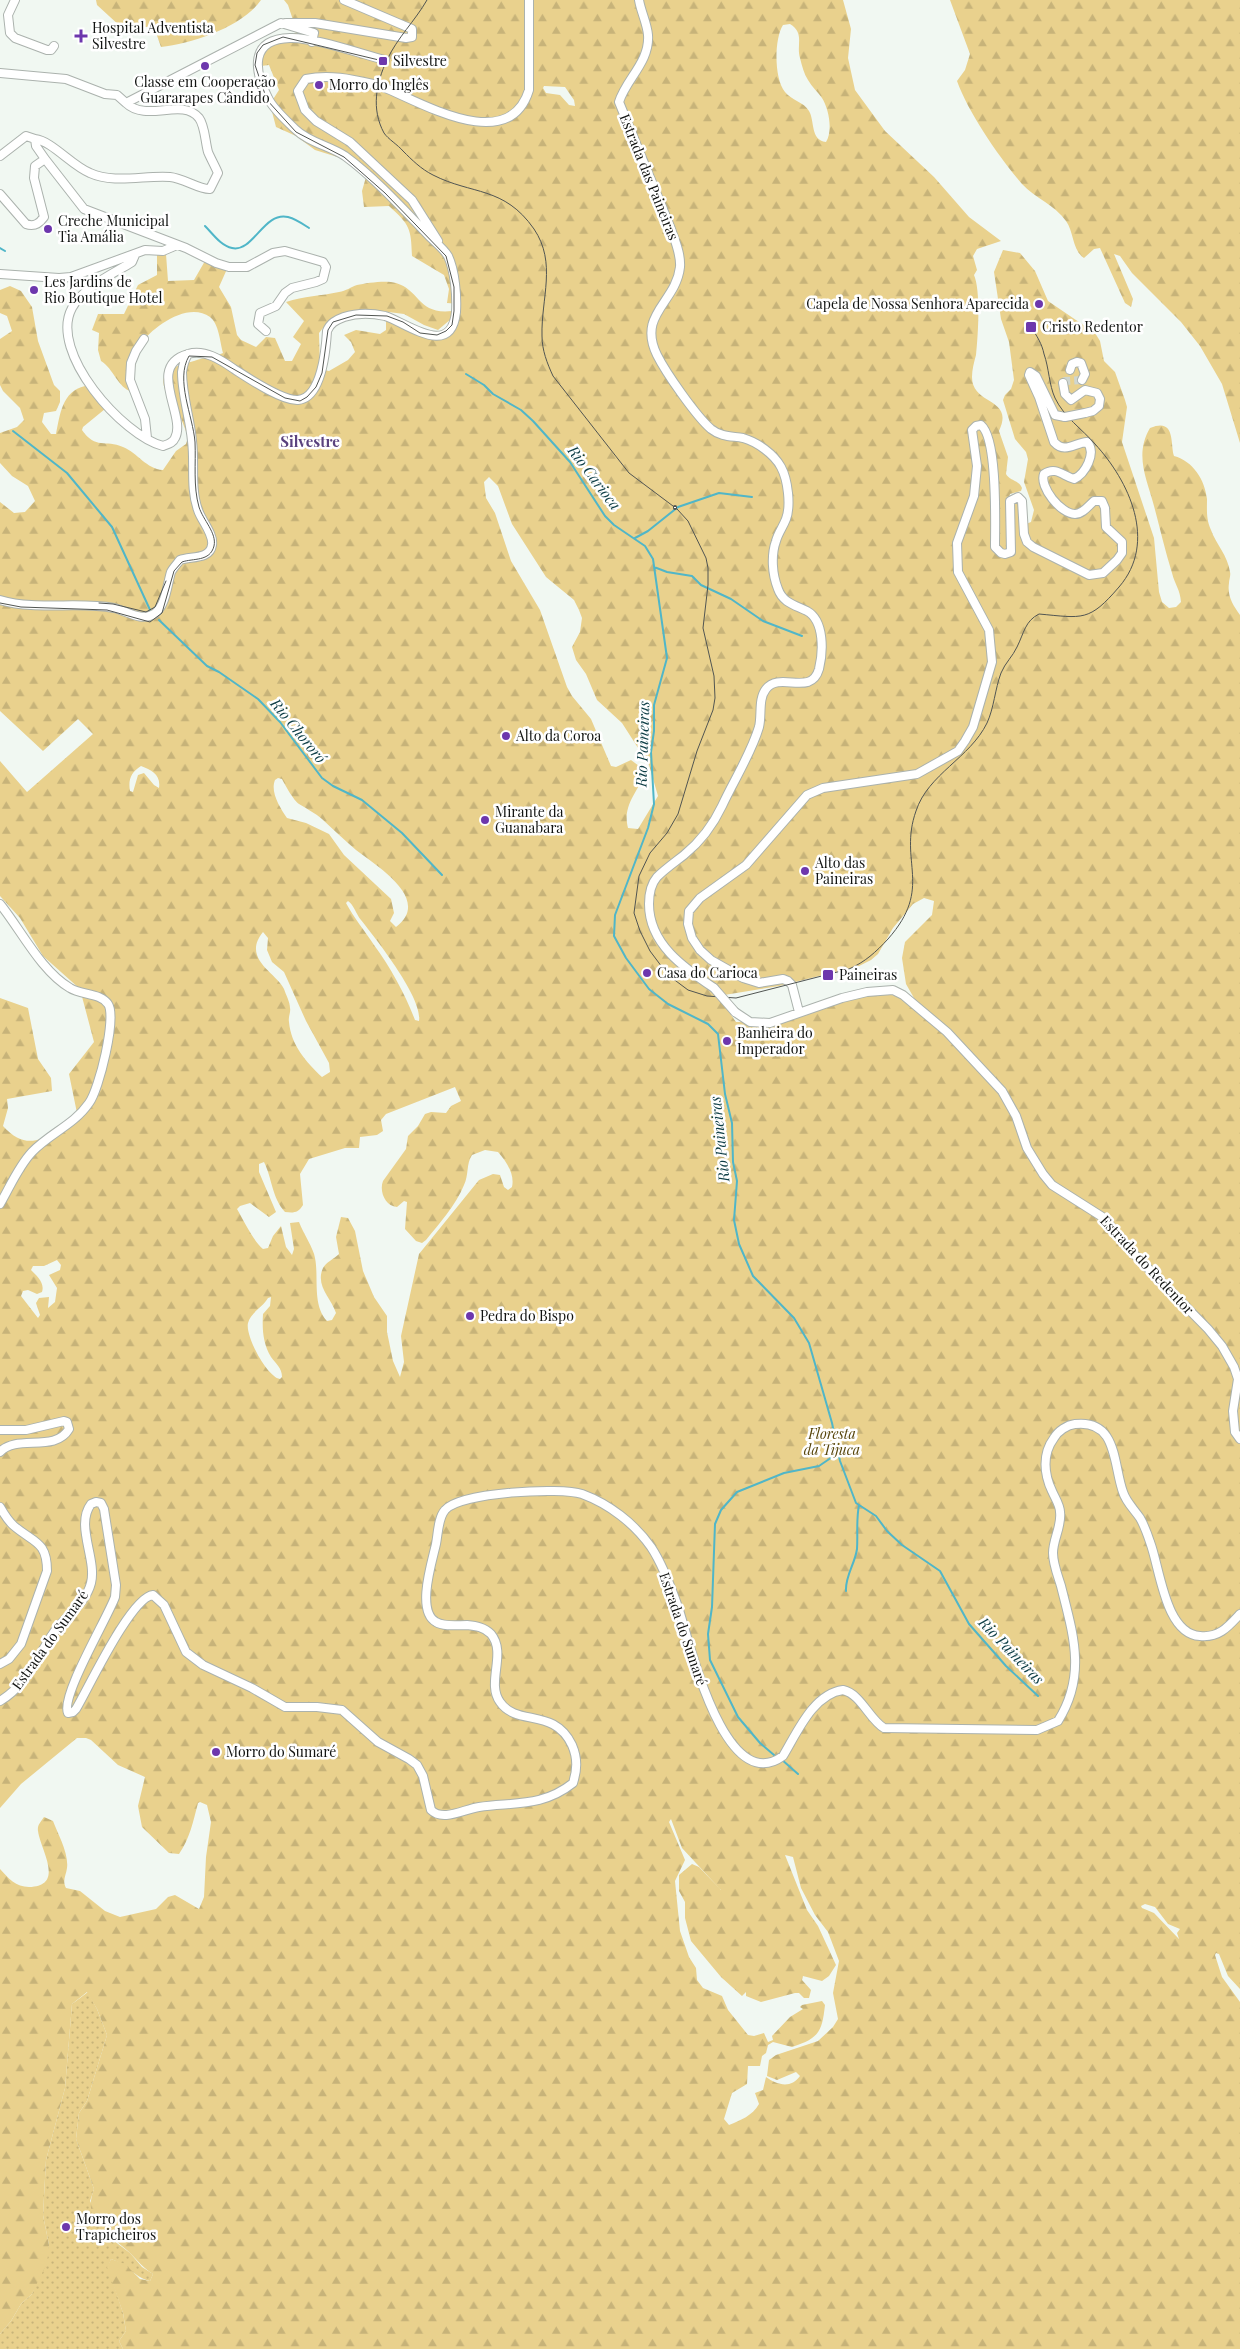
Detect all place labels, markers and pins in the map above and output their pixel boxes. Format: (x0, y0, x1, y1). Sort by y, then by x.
place label: Hospital Adventista Silvestre (92, 18, 214, 53)
marker: Hospital Adventista Silvestre (74, 29, 88, 43)
place label: Silvestre (393, 51, 447, 70)
marker: Silvestre (377, 55, 389, 67)
marker: Classe em Cooperação Guararapes Cândido (199, 60, 211, 72)
place label: Classe em Cooperação Guararapes Cândido (134, 72, 276, 107)
place label: Morro do Inglês (329, 75, 429, 94)
marker: Morro do Inglês (313, 79, 325, 91)
place label: Creche Municipal Tia Amália (58, 211, 169, 246)
marker: Creche Municipal Tia Amália (42, 223, 54, 235)
place label: Les Jardins de Rio Boutique Hotel (44, 272, 163, 307)
marker: Les Jardins de Rio Boutique Hotel (28, 284, 40, 296)
place label: Capela de Nossa Senhora Aparecida (806, 294, 1029, 313)
marker: Capela de Nossa Senhora Aparecida (1033, 298, 1045, 310)
place label: Cristo Redentor (1042, 317, 1144, 336)
marker: Cristo Redentor (1024, 320, 1038, 334)
place label: Alto da Coroa (515, 726, 601, 745)
marker: Alto da Coroa (500, 730, 512, 742)
place label: Mirante da Guanabara (495, 802, 564, 837)
marker: Mirante da Guanabara (479, 814, 491, 826)
place label: Alto das Paineiras (814, 853, 873, 888)
marker: Alto das Paineiras (799, 865, 811, 877)
place label: Casa do Carioca (657, 963, 758, 982)
place label: Paineiras (839, 965, 897, 984)
marker: Casa do Carioca (641, 967, 653, 979)
marker: Paineiras (821, 968, 835, 982)
place label: Banheira do Imperador (737, 1023, 813, 1058)
marker: Banheira do Imperador (721, 1035, 733, 1047)
place label: Pedra do Bispo (480, 1306, 574, 1325)
marker: Pedra do Bispo (464, 1310, 476, 1322)
place label: Morro do Sumaré (226, 1742, 336, 1761)
marker: Morro do Sumaré (210, 1746, 222, 1758)
place label: Morro dos Trapicheiros (76, 2209, 156, 2244)
marker: Morro dos Trapicheiros (60, 2221, 72, 2233)

